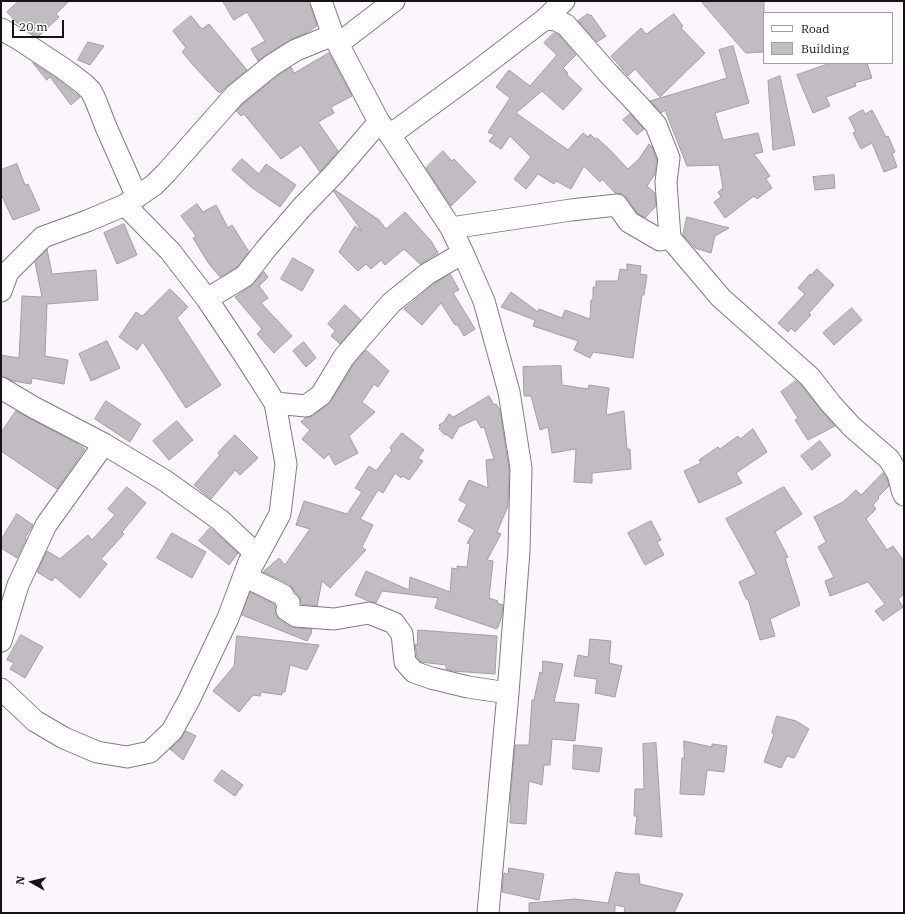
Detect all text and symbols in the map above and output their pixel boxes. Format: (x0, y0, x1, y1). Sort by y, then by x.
scale bar (14, 12, 66, 38)
legend (763, 12, 893, 64)
text: 20 m (19, 19, 48, 34)
text: Road (801, 21, 830, 36)
text: Building (801, 41, 849, 56)
north arrow (12, 862, 52, 902)
text: N (13, 875, 28, 886)

